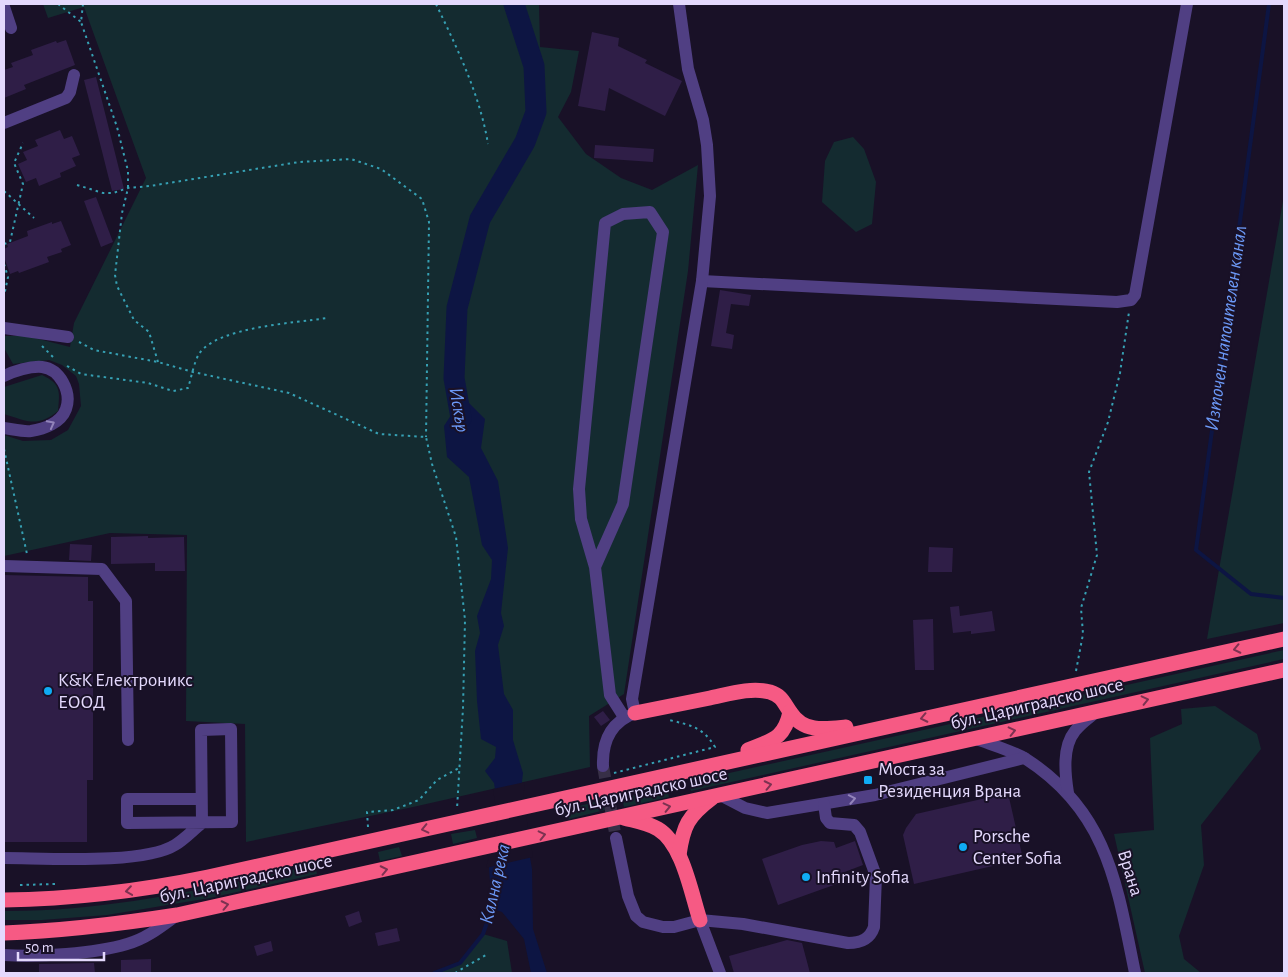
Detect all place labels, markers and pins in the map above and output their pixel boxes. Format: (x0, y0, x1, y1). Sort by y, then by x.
place label: K&K Електроникс ЕООД (58, 671, 193, 712)
marker: K&K Електроникс ЕООД (42, 685, 54, 697)
place label: Моста за Резиденция Врана (878, 760, 1022, 801)
marker: Моста за Резиденция Врана (862, 774, 874, 786)
place label: Porsche Center Sofia (973, 827, 1062, 868)
marker: Porsche Center Sofia (957, 841, 969, 853)
place label: Infinity Sofia (816, 868, 910, 887)
marker: Infinity Sofia (800, 871, 812, 883)

